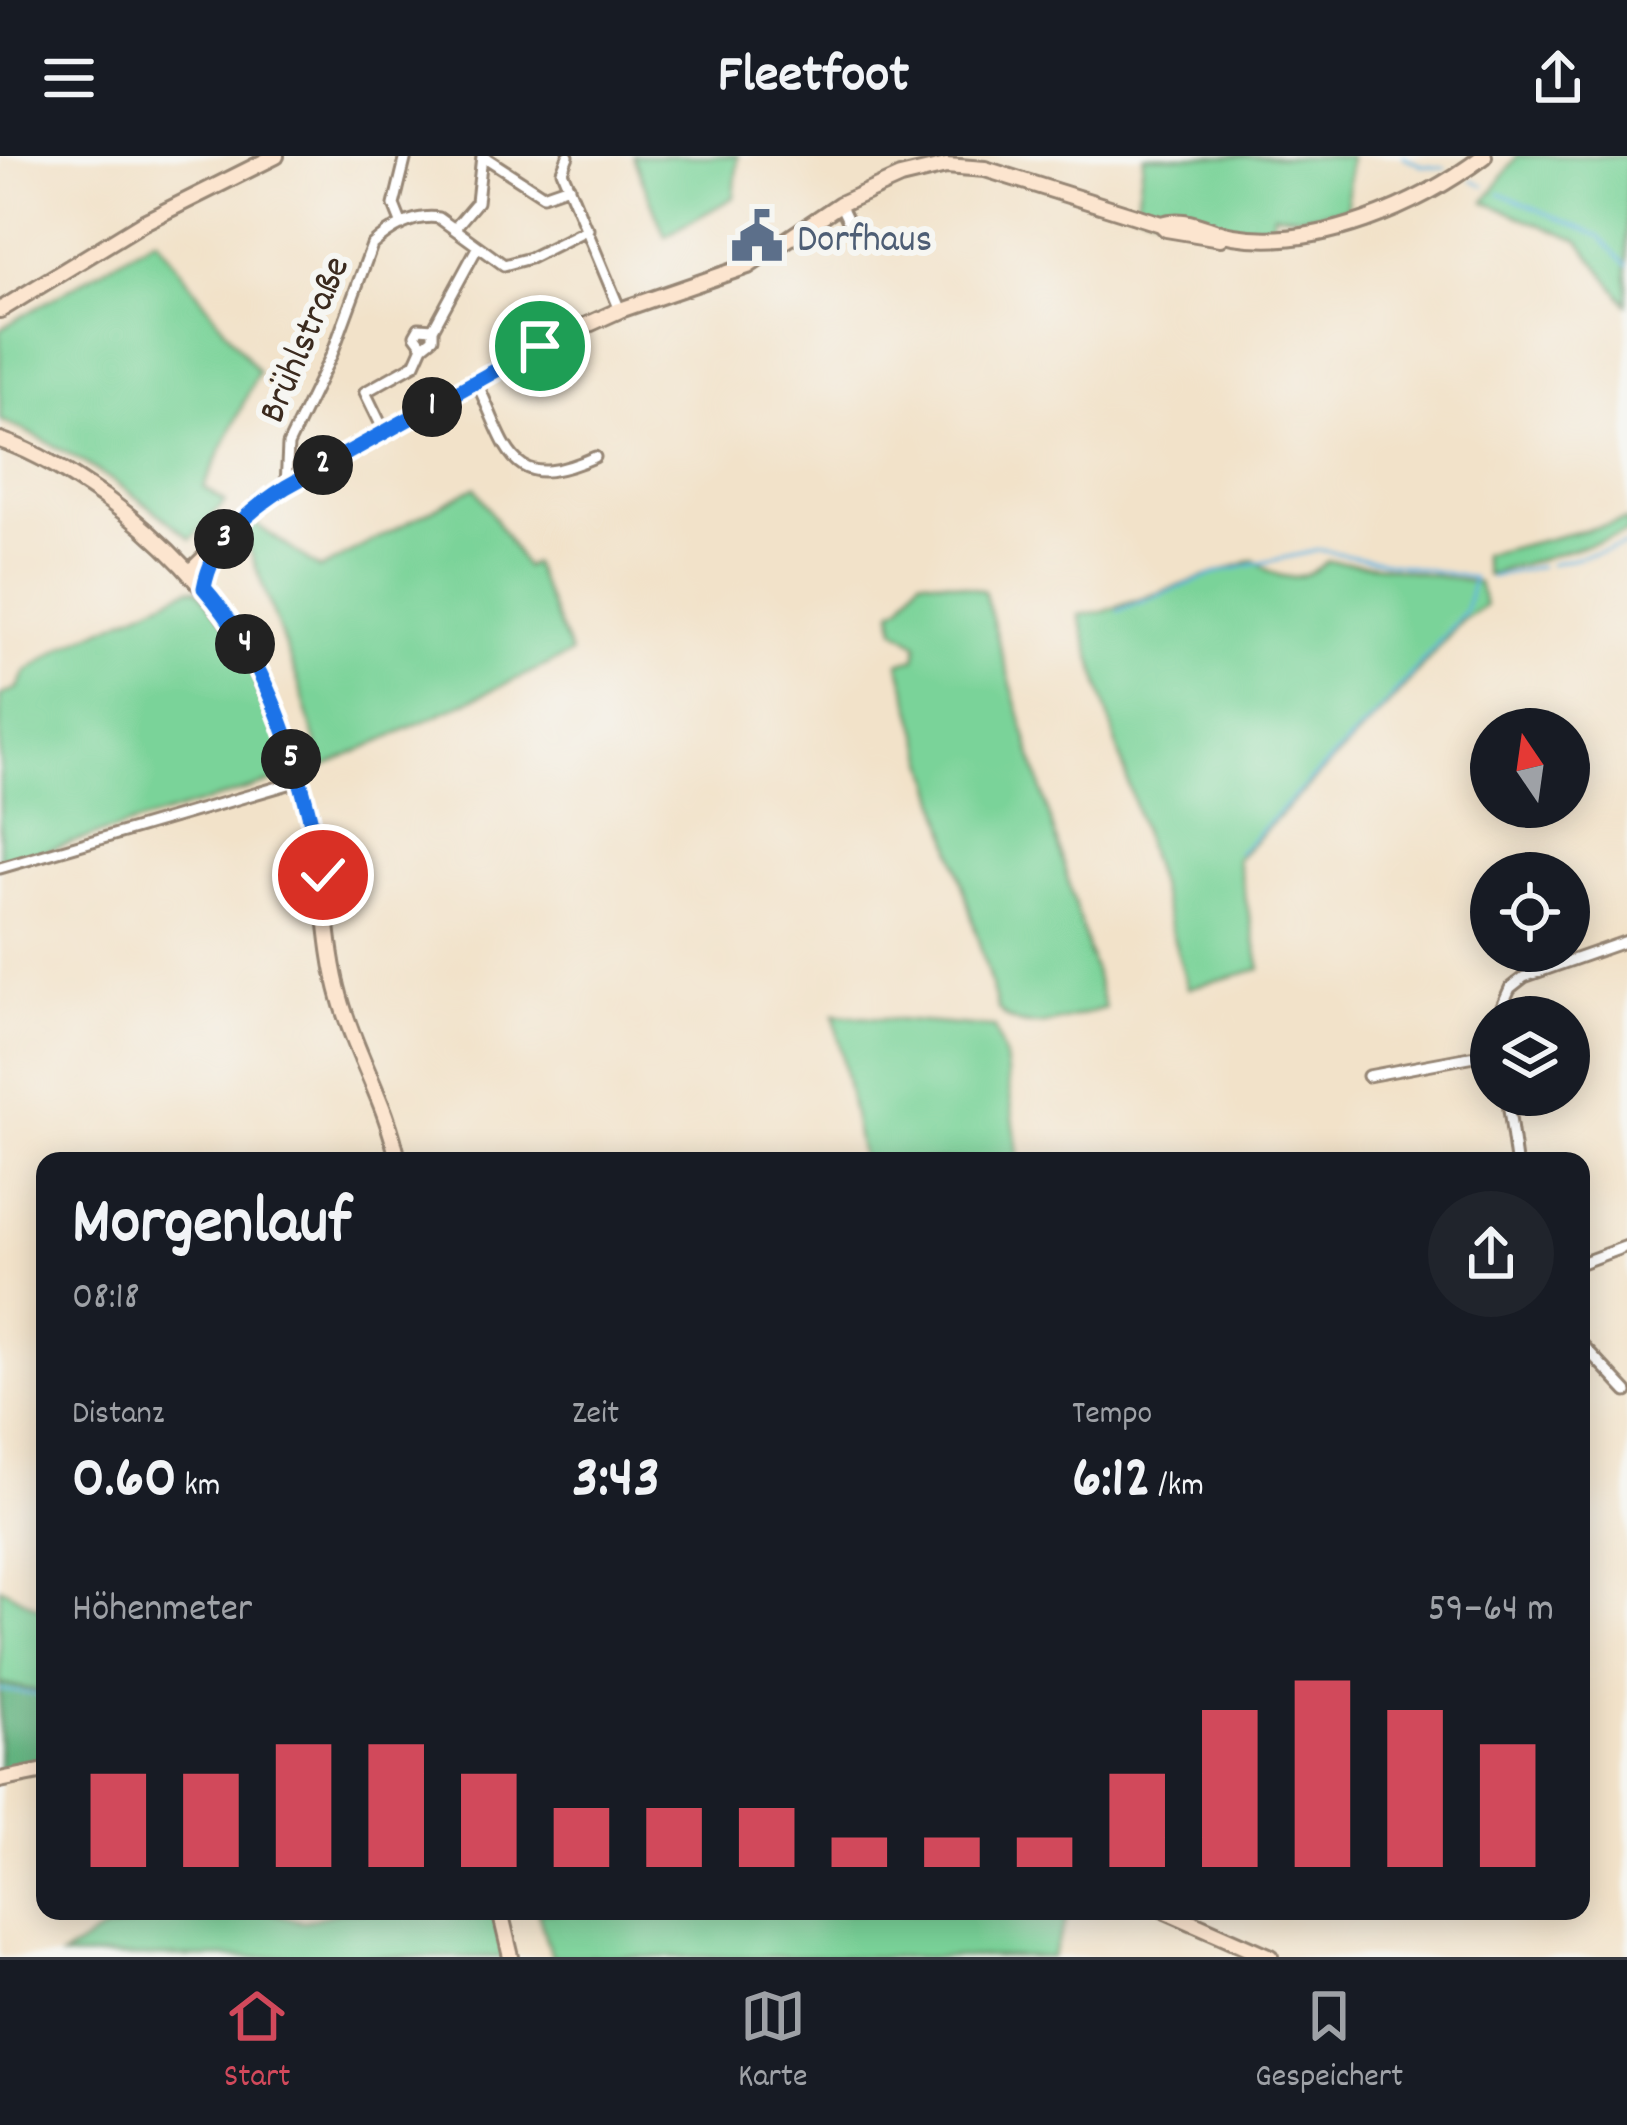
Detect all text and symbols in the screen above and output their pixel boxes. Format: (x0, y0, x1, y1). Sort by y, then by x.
text: Fleetfoot (718, 40, 909, 117)
icon: menu (36, 45, 102, 111)
icon: share (1525, 45, 1591, 111)
public building icon: Dorfhaus (728, 207, 786, 265)
place label: Dorfhaus (797, 215, 932, 270)
street label: Brühlstraße (247, 249, 367, 432)
pin (489, 295, 591, 397)
icon: arrive (507, 313, 573, 379)
pin: 1 (402, 377, 462, 437)
text: 1 (428, 383, 436, 430)
pin: 2 (293, 435, 353, 495)
text: 2 (316, 441, 330, 488)
pin: 3 (194, 509, 254, 569)
text: 3 (217, 515, 231, 562)
pin: 4 (215, 614, 275, 674)
text: 4 (238, 620, 252, 667)
north arrow (1470, 708, 1590, 828)
map controls (1470, 708, 1590, 1116)
pin: 5 (261, 729, 321, 789)
text: 5 (283, 735, 299, 782)
pin (272, 824, 374, 926)
icon: check (290, 842, 356, 908)
button: locate (1470, 852, 1590, 972)
button: layers (1470, 996, 1590, 1116)
text: Morgenlauf (72, 1180, 351, 1274)
button: share (1428, 1191, 1554, 1317)
text: 08:18 (72, 1272, 140, 1327)
text: Distanz (72, 1392, 164, 1439)
text: Zeit (572, 1392, 619, 1439)
text: Tempo (1072, 1392, 1152, 1439)
text: 0.60 (72, 1439, 177, 1525)
text: 3:43 (572, 1439, 660, 1525)
text: 6:12 (1072, 1439, 1151, 1525)
text: km (177, 1464, 221, 1511)
text: /km (1151, 1464, 1204, 1511)
text: Höhenmeter (72, 1584, 252, 1639)
text: 59–64 m (1428, 1584, 1554, 1639)
tab: Start (224, 1983, 290, 2102)
tab: Karte (738, 1983, 808, 2102)
tab: Gespeichert (1255, 1983, 1403, 2102)

